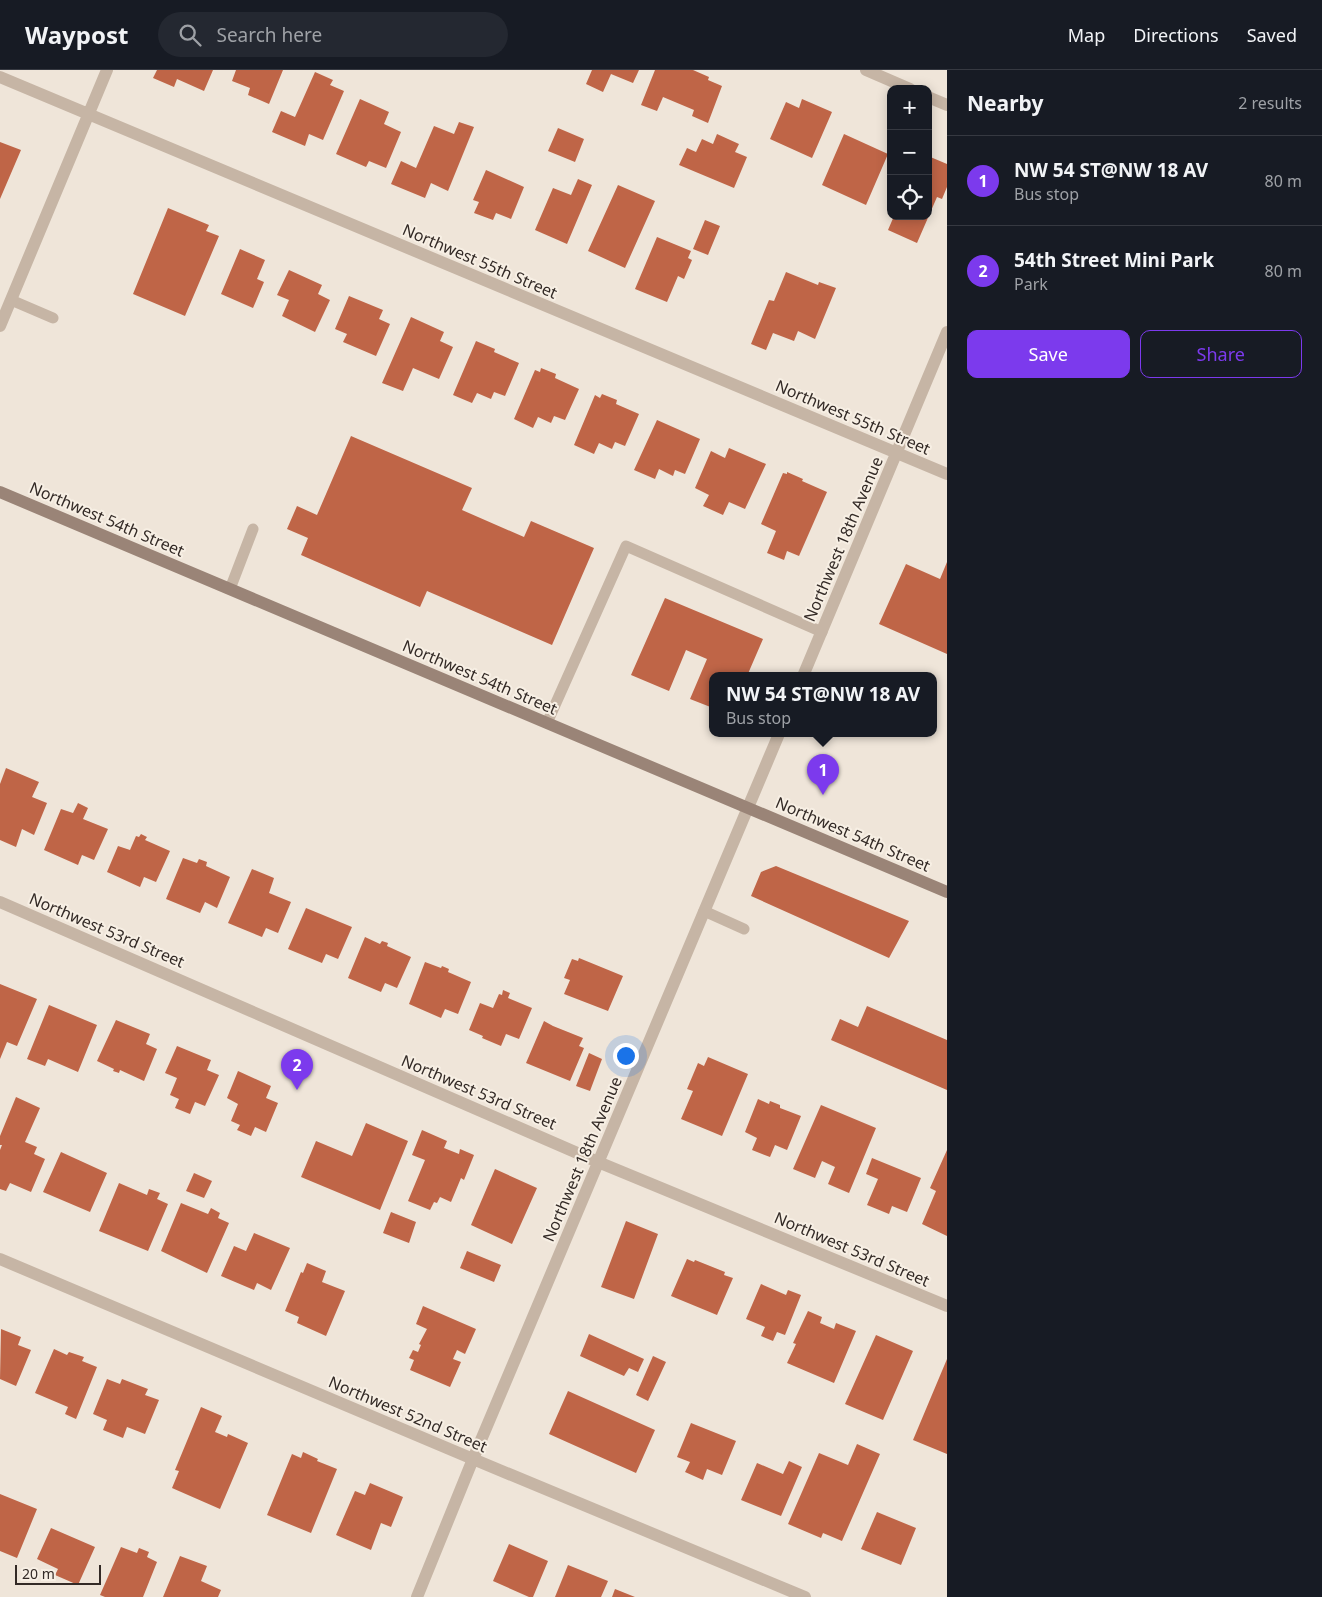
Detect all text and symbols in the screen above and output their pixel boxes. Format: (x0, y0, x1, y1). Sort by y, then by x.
search box (158, 12, 508, 57)
text: Waypost (25, 18, 128, 51)
icon: search (176, 21, 204, 49)
text: Search here (216, 22, 322, 48)
text: Map (1068, 23, 1105, 47)
text: Directions (1133, 23, 1219, 47)
text: Saved (1247, 23, 1297, 47)
map controls (887, 85, 932, 220)
button: + (887, 85, 932, 130)
text: Nearby (967, 89, 1043, 117)
text: 2 results (1238, 92, 1302, 114)
button: − (887, 130, 932, 175)
text: NW 54 ST@NW 18 AV (1014, 157, 1208, 183)
text: 1 (978, 170, 988, 192)
text: 80 m (1265, 170, 1302, 192)
button: locate (887, 175, 932, 220)
text: Bus stop (1014, 183, 1079, 205)
street label: Northwest 55th Street (399, 218, 561, 304)
text: 54th Street Mini Park (1014, 247, 1214, 273)
text: 2 (978, 260, 988, 282)
text: 80 m (1265, 260, 1302, 282)
text: Park (1014, 273, 1048, 295)
button: Save (967, 330, 1130, 378)
button: Share (1140, 330, 1302, 378)
street label: Northwest 55th Street (772, 374, 934, 460)
street label: Northwest 18th Avenue (798, 453, 888, 625)
street label: Northwest 54th Street (26, 476, 188, 562)
street label: Northwest 54th Street (399, 634, 561, 720)
popup (709, 672, 937, 737)
text: NW 54 ST@NW 18 AV (726, 681, 920, 707)
text: Bus stop (726, 707, 791, 729)
pin: 1 (807, 754, 839, 795)
street label: Northwest 54th Street (772, 791, 934, 877)
street label: Northwest 53rd Street (26, 887, 188, 973)
your location (613, 1043, 639, 1069)
pin: 2 (281, 1049, 313, 1090)
street label: Northwest 53rd Street (398, 1049, 560, 1135)
street label: Northwest 18th Avenue (537, 1073, 627, 1245)
street label: Northwest 53rd Street (771, 1206, 933, 1292)
street label: Northwest 52nd Street (325, 1371, 491, 1457)
scale bar (15, 1562, 101, 1585)
text: 20 m (22, 1564, 55, 1583)

